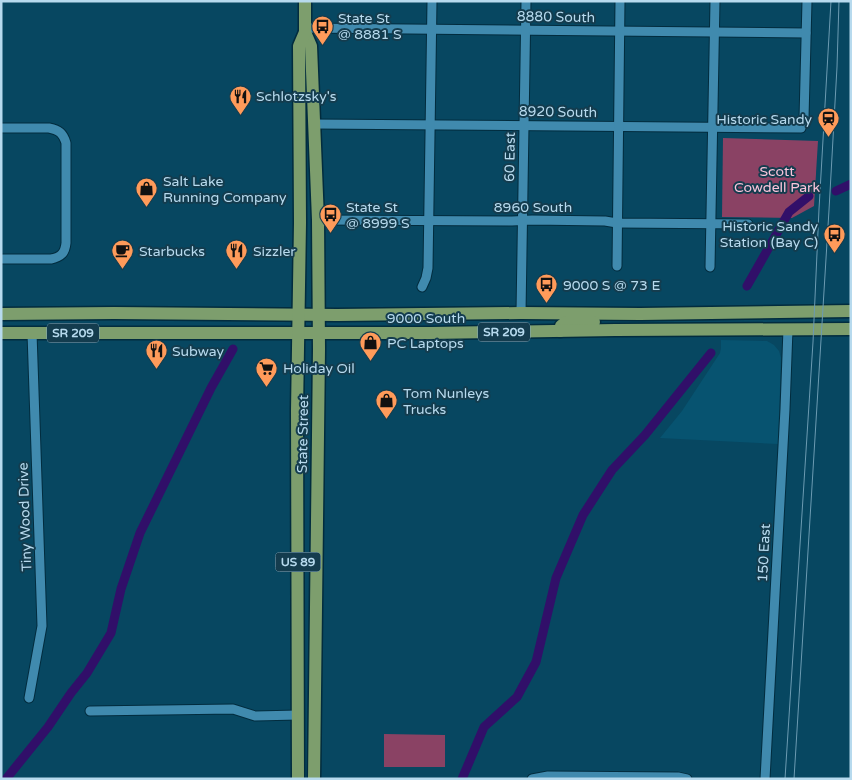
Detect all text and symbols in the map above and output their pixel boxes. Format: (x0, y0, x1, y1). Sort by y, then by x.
street label: 8880 South (517, 8, 595, 26)
place label: State St @ 8881 S (338, 10, 402, 43)
bus stop icon: State St @ 8881 S (310, 14, 334, 45)
restaurant icon: Schlotzsky's (228, 84, 252, 115)
place label: Schlotzsky's (256, 88, 337, 105)
street label: 8920 South (519, 103, 597, 121)
station icon: Historic Sandy (816, 107, 840, 138)
place label: Historic Sandy (716, 111, 812, 128)
street label: 60 East (501, 131, 519, 182)
park label: Scott Cowdell Park (734, 163, 820, 196)
place label: Salt Lake Running Company (163, 173, 287, 206)
shop icon: Salt Lake Running Company (135, 177, 159, 208)
place label: State St @ 8999 S (346, 199, 410, 232)
street label: 8960 South (494, 199, 572, 216)
bus stop icon: State St @ 8999 S (318, 203, 342, 234)
place label: Historic Sandy Station (Bay C) (720, 218, 818, 251)
bus stop icon: Historic Sandy Station (Bay C) (822, 222, 846, 253)
cafe icon: Starbucks (111, 239, 135, 270)
restaurant icon: Sizzler (225, 239, 249, 270)
place label: Starbucks (139, 243, 205, 260)
place label: Sizzler (253, 243, 296, 260)
bus stop icon: 9000 S @ 73 E (535, 273, 559, 304)
place label: 9000 S @ 73 E (563, 277, 661, 294)
street label: 9000 South (387, 310, 465, 327)
road number: SR 209 (478, 322, 530, 342)
road number: SR 209 (47, 323, 99, 342)
shop icon: PC Laptops (359, 331, 383, 362)
place label: PC Laptops (387, 335, 464, 352)
restaurant icon: Subway (144, 339, 168, 370)
place label: Subway (172, 343, 225, 360)
supermarket icon: Holiday Oil (255, 356, 279, 387)
place label: Holiday Oil (283, 360, 355, 377)
place label: Tom Nunleys Trucks (403, 385, 490, 418)
shop icon: Tom Nunleys Trucks (375, 389, 399, 420)
street label: State Street (294, 394, 312, 473)
street label: Tiny Wood Drive (15, 462, 35, 572)
street label: 150 East (754, 523, 774, 583)
road number: US 89 (276, 552, 320, 572)

